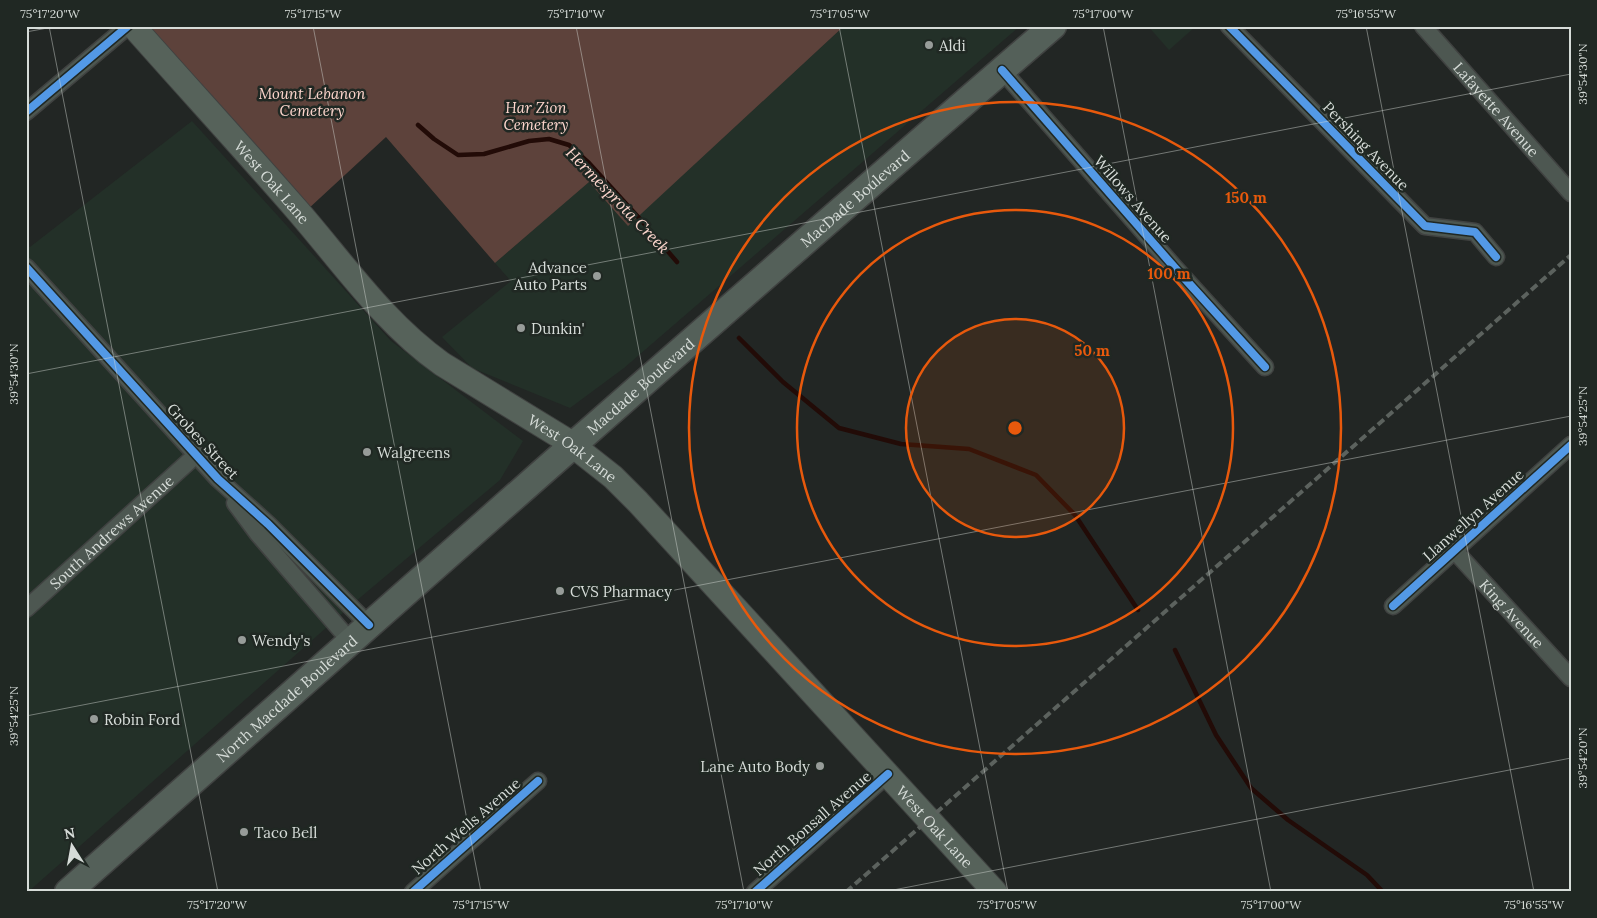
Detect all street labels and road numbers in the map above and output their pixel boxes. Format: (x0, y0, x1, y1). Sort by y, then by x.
street label: Lafayette Avenue (1450, 58, 1544, 160)
street label: Pershing Avenue (1319, 98, 1413, 194)
street label: West Oak Lane (230, 136, 314, 227)
street label: MacDade Boulevard (796, 145, 913, 251)
street label: Willows Avenue (1090, 151, 1176, 247)
street label: Macdade Boulevard (583, 334, 698, 438)
street label: Grobes Street (163, 399, 243, 483)
street label: West Oak Lane (525, 410, 621, 486)
street label: Llanwellyn Avenue (1419, 465, 1527, 565)
street label: South Andrews Avenue (45, 471, 177, 593)
street label: King Avenue (1476, 575, 1548, 652)
street label: North Macdade Boulevard (212, 631, 361, 766)
street label: North Bonsall Avenue (749, 767, 875, 879)
street label: North Wells Avenue (408, 774, 524, 878)
street label: West Oak Lane (893, 781, 977, 871)

